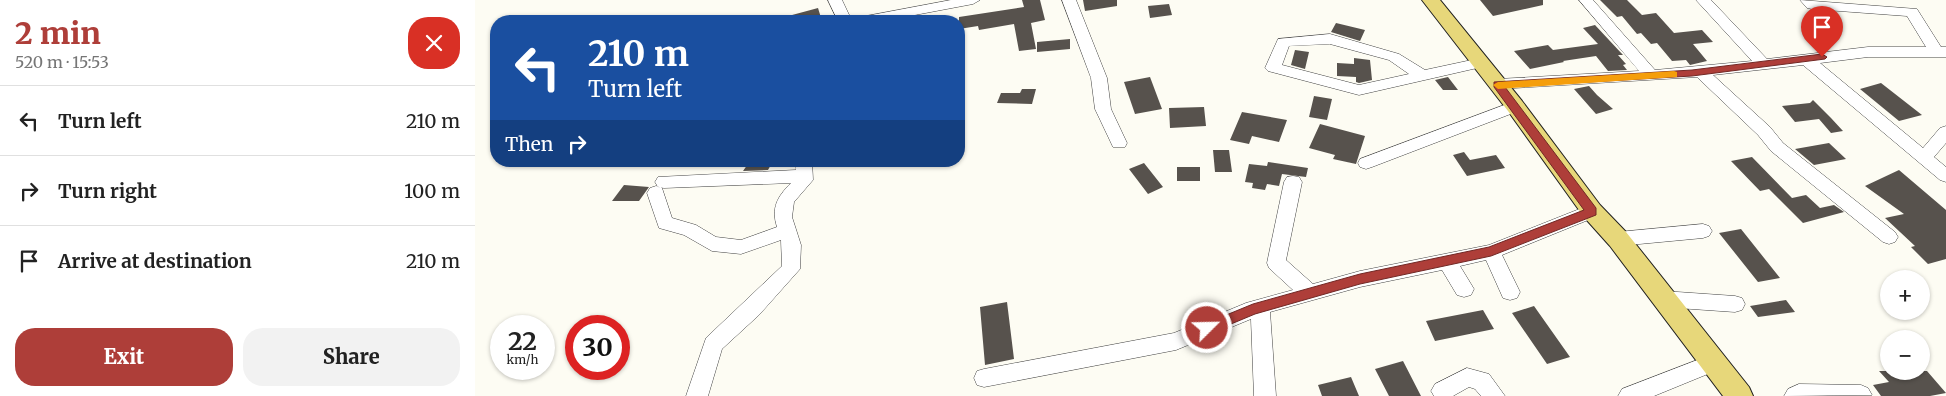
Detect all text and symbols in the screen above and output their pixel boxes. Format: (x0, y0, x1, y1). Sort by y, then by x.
pin (1801, 6, 1843, 57)
icon: arrive (1808, 13, 1836, 41)
text: 2 min (15, 14, 101, 52)
button: close (408, 17, 460, 69)
text: 210 m (588, 32, 689, 76)
icon: left (505, 35, 570, 100)
text: 520 m · 15:53 (15, 52, 109, 72)
text: Turn left (588, 75, 682, 103)
icon: left (15, 107, 43, 135)
text: Turn left (58, 109, 142, 133)
text: 210 m (406, 109, 460, 133)
icon: right (563, 130, 591, 158)
text: Then (505, 132, 553, 156)
icon: right (15, 177, 43, 205)
text: Turn right (58, 179, 157, 203)
text: 100 m (404, 179, 460, 203)
icon: arrive (15, 247, 43, 275)
text: Arrive at destination (58, 249, 252, 273)
text: 210 m (406, 249, 460, 273)
map controls (1880, 270, 1930, 380)
button: + (1880, 270, 1930, 320)
position arrow (1180, 301, 1232, 353)
speed limit sign: 30 (565, 315, 630, 380)
text: 22 (508, 325, 537, 357)
button: Exit (15, 328, 233, 386)
button: Share (243, 328, 460, 386)
button: − (1880, 330, 1930, 380)
text: km/h (507, 352, 538, 367)

